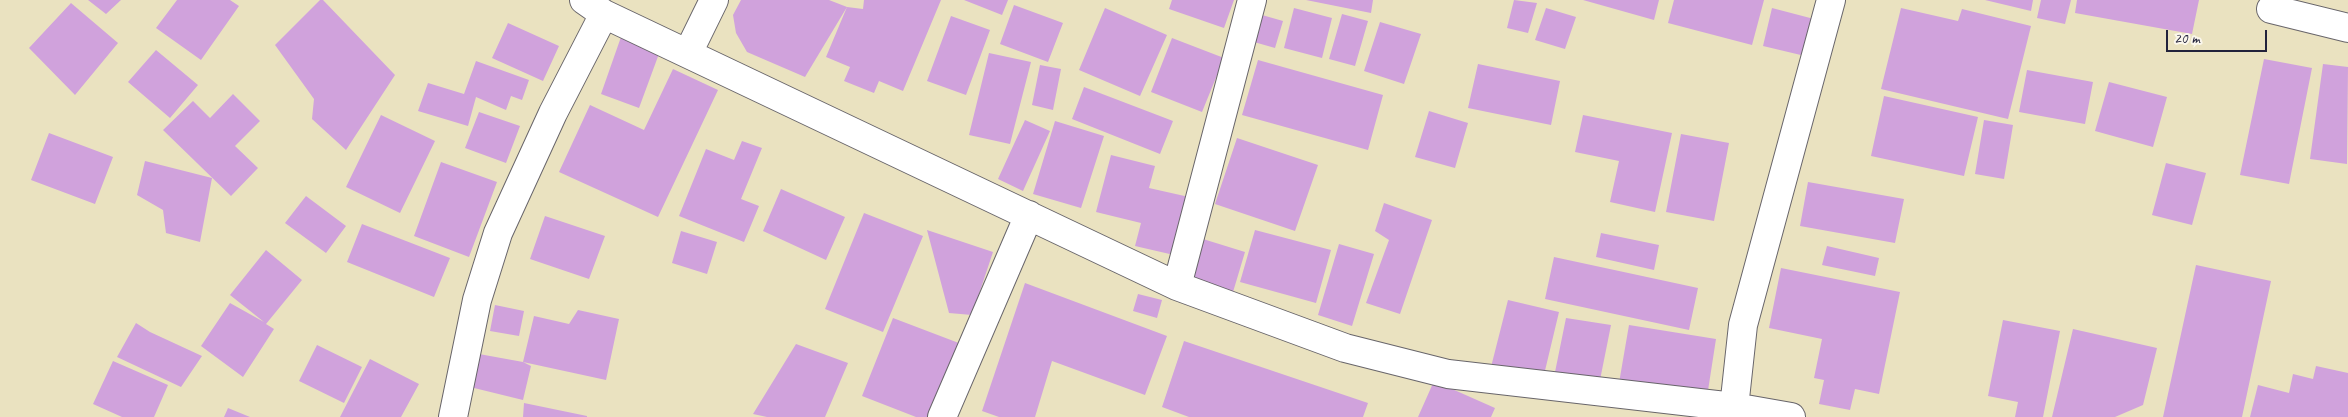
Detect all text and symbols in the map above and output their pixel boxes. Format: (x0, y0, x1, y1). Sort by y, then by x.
scale bar (2168, 20, 2269, 52)
text: 20 m (2174, 29, 2200, 48)

